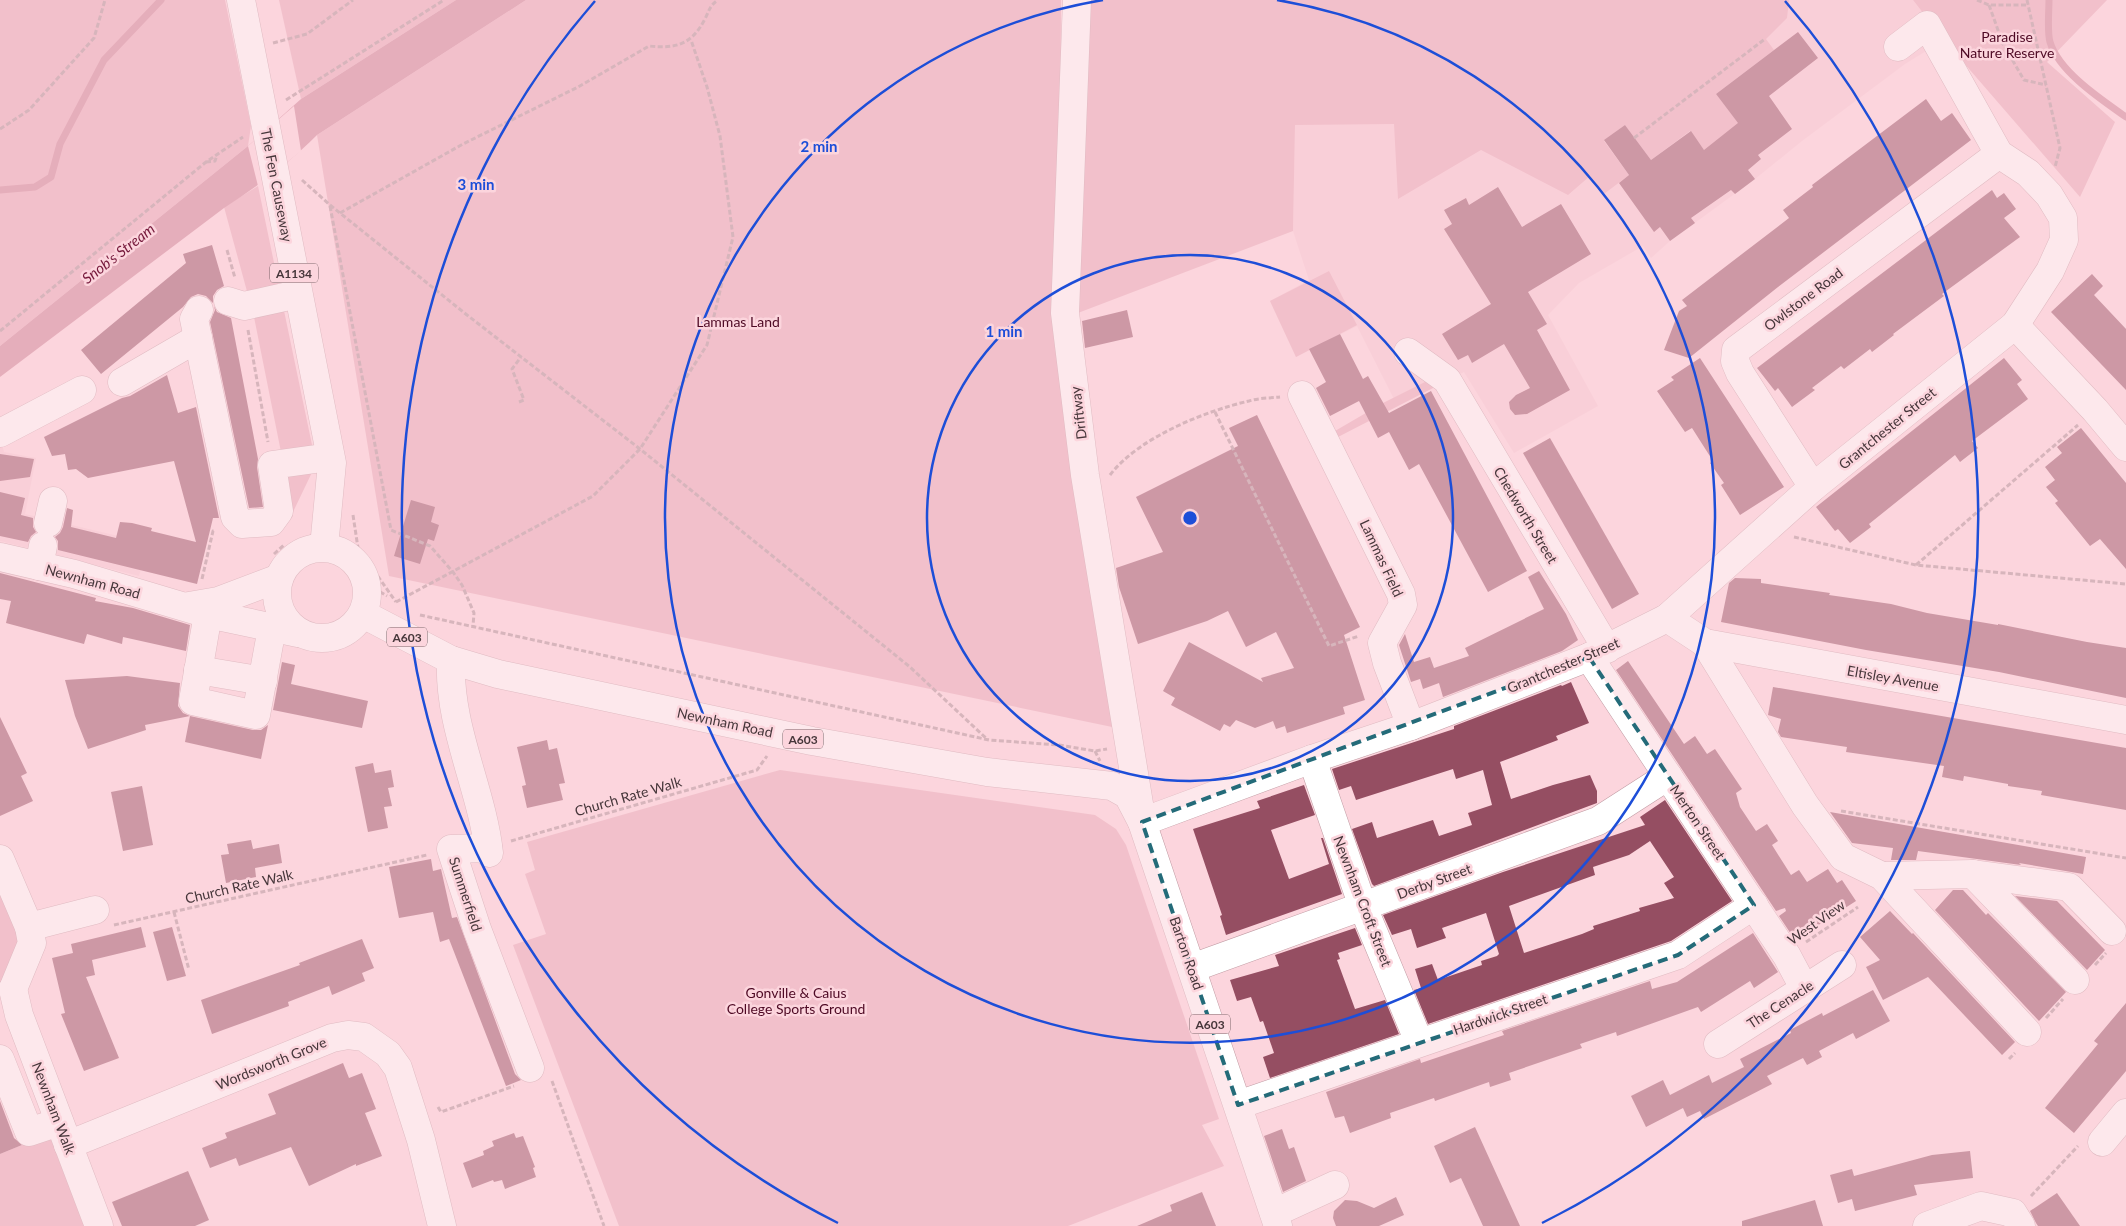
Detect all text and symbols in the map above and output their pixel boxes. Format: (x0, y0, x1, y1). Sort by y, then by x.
park label: Paradise Nature Reserve (1960, 28, 2054, 61)
street label: The Fen Causeway (258, 127, 297, 244)
text: 2 min (800, 137, 838, 155)
text: 3 min (457, 175, 495, 193)
water label: Snob's Stream (78, 219, 158, 287)
road number: A1134 (270, 264, 318, 282)
street label: Owlstone Road (1760, 264, 1846, 334)
park label: Lammas Land (696, 313, 780, 330)
text: 1 min (985, 322, 1023, 340)
street label: Grantchester Street (1835, 384, 1939, 472)
street label: Driftway (1066, 385, 1090, 441)
street label: Chedworth Street (1490, 464, 1562, 566)
centre of rings (1181, 509, 1199, 527)
street label: Lammas Field (1357, 517, 1407, 599)
street label: Newnham Road (44, 560, 142, 602)
road number: A603 (387, 628, 427, 646)
street label: Grantchester Street (1504, 634, 1622, 696)
street label: Eltisley Avenue (1846, 662, 1940, 694)
street label: Newnham Road (676, 704, 774, 740)
road number: A603 (783, 730, 823, 749)
street label: Church Rate Walk (573, 772, 684, 819)
street label: Merton Street (1667, 781, 1729, 863)
street label: Newnham Croft Street (1330, 833, 1396, 969)
street label: Summerfield (446, 855, 486, 933)
street label: Derby Street (1394, 860, 1474, 902)
street label: Church Rate Walk (183, 865, 295, 907)
street label: West View (1784, 896, 1848, 948)
street label: Barton Road (1167, 914, 1207, 992)
street label: The Cenacle (1744, 976, 1816, 1032)
park label: Gonville & Caius College Sports Ground (727, 984, 865, 1017)
street label: Hardwick Street (1451, 990, 1549, 1038)
road number: A603 (1190, 1014, 1230, 1034)
street label: Wordsworth Grove (213, 1033, 329, 1093)
street label: Newnham Walk (29, 1060, 80, 1157)

